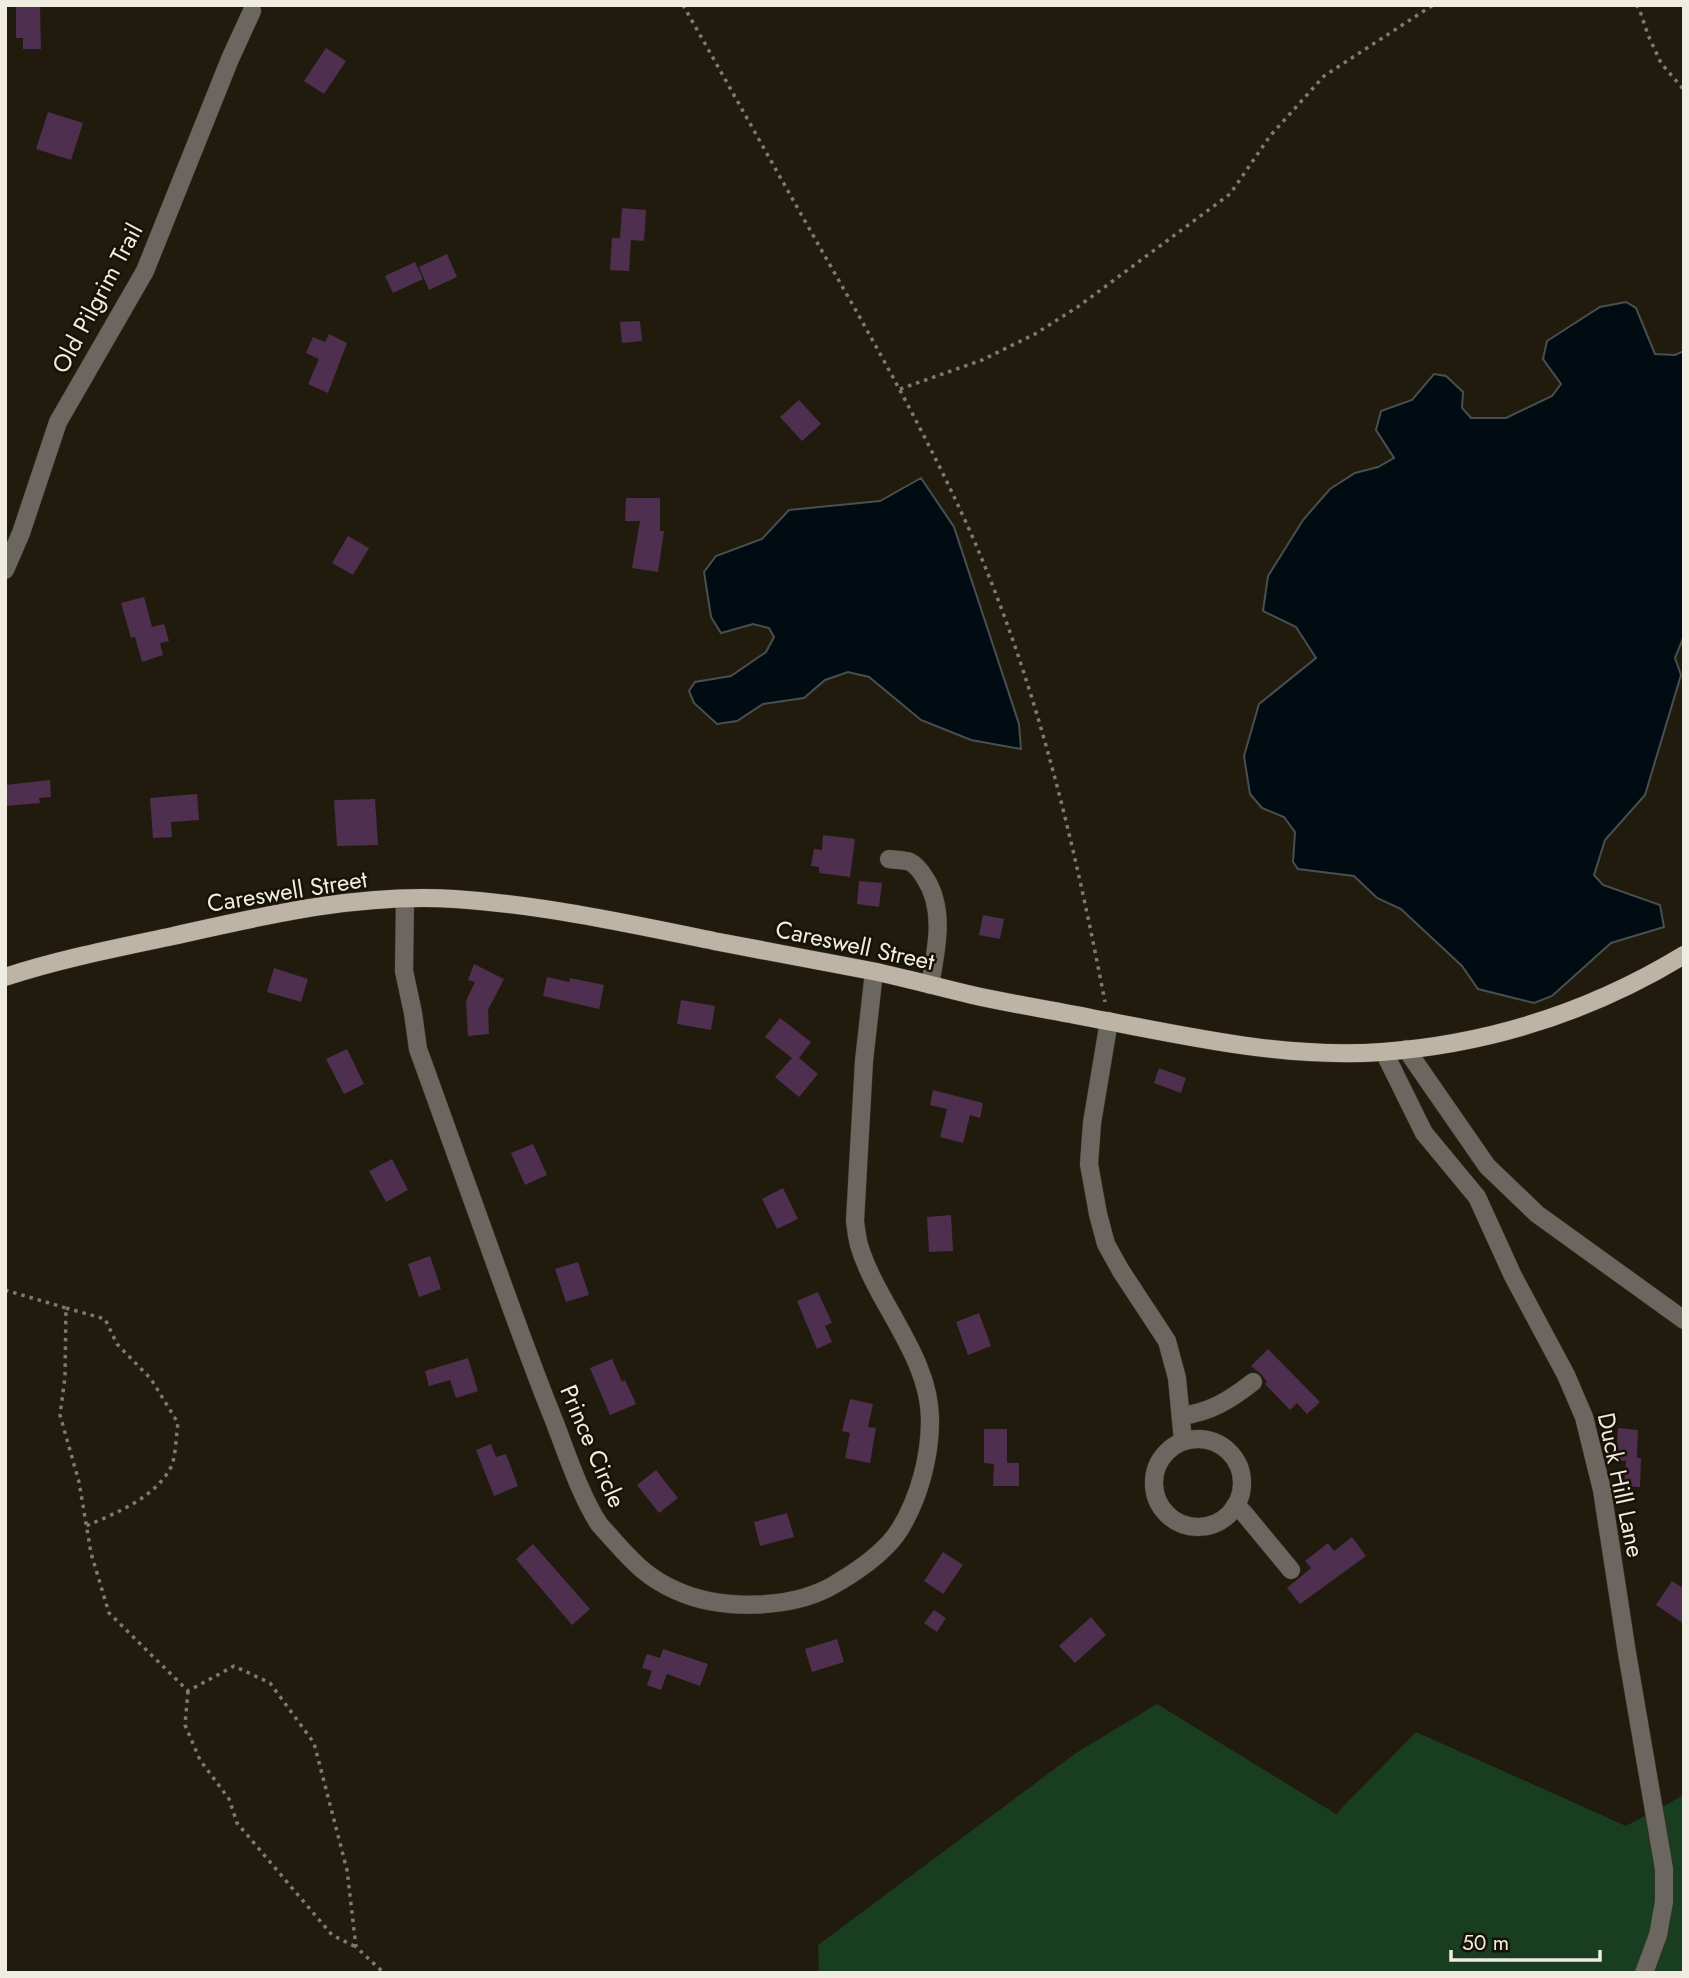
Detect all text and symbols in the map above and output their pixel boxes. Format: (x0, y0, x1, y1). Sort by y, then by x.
street label: Old Pilgrim Trail (43, 217, 151, 379)
street label: Careswell Street (204, 861, 370, 921)
street label: Careswell Street (772, 911, 938, 979)
street label: Prince Circle (551, 1379, 635, 1513)
street label: Duck Hill Lane (1589, 1409, 1653, 1561)
scale bar (1451, 1918, 1600, 1962)
text: 50 m (1462, 1928, 1509, 1958)

